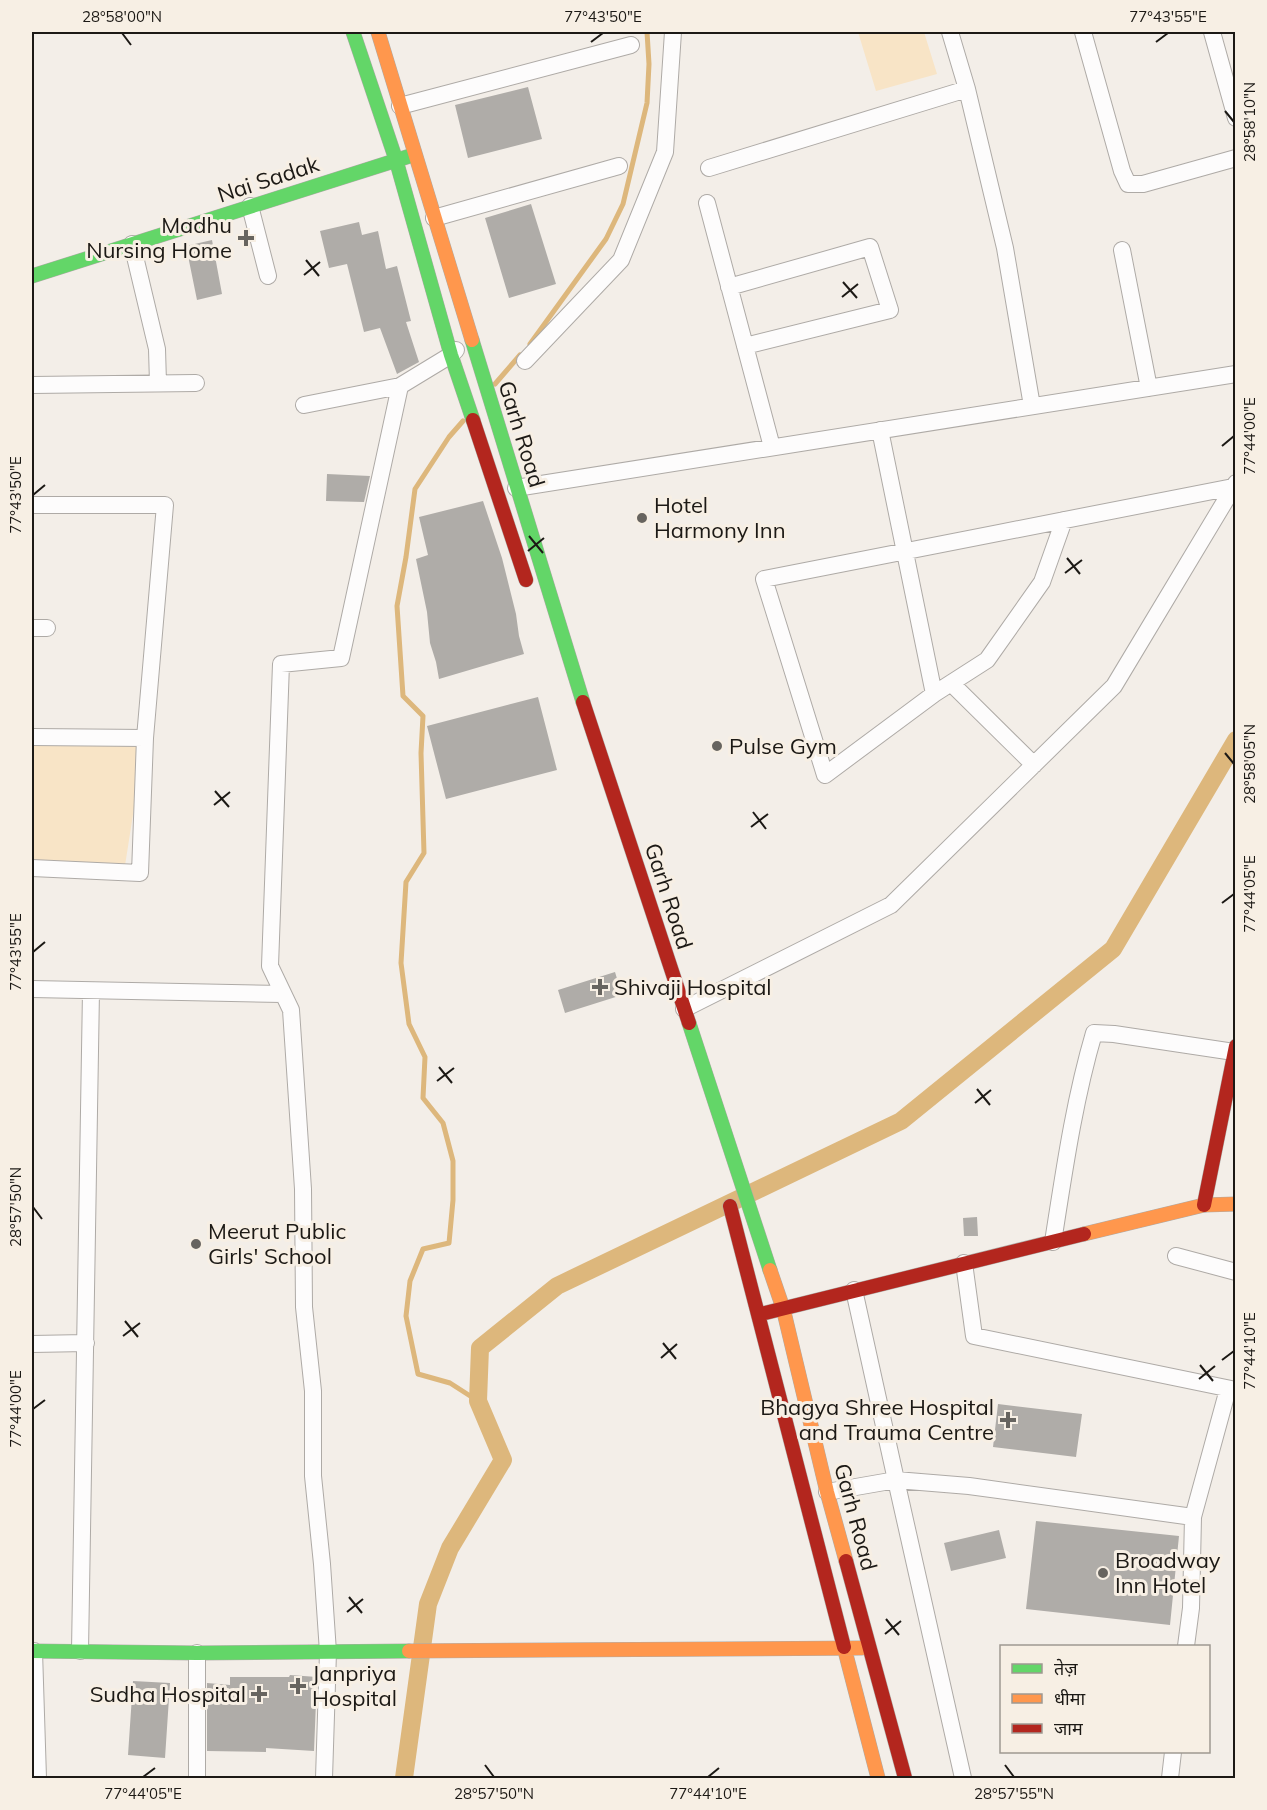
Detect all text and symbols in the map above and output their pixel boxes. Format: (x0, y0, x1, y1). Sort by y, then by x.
text: 28°58'00"N (82, 7, 162, 26)
text: 77°43'50"E (564, 7, 642, 26)
text: 77°43'55"E (1129, 7, 1207, 26)
text: 28°58'10"N (1240, 82, 1259, 162)
street label: Nai Sadak (214, 149, 323, 209)
place label: Madhu Nursing Home (86, 211, 232, 264)
marker: Madhu Nursing Home (237, 229, 255, 247)
street label: Garh Road (493, 377, 551, 491)
text: 77°44'00"E (1240, 397, 1259, 475)
text: 77°43'50"E (6, 456, 25, 534)
place label: Hotel Harmony Inn (654, 491, 786, 544)
marker: Hotel Harmony Inn (635, 511, 649, 525)
text: 28°58'05"N (1240, 724, 1259, 804)
place label: Pulse Gym (729, 732, 837, 760)
marker: Pulse Gym (710, 739, 724, 753)
street label: Garh Road (639, 839, 699, 953)
text: 77°44'05"E (1240, 855, 1259, 933)
text: 77°43'55"E (6, 913, 25, 991)
place label: Shivaji Hospital (614, 973, 772, 1001)
marker: Shivaji Hospital (591, 978, 609, 996)
text: 28°57'50"N (6, 1167, 25, 1247)
place label: Meerut Public Girls' School (208, 1217, 346, 1270)
marker: Meerut Public Girls' School (189, 1237, 203, 1251)
text: 77°44'10"E (1240, 1312, 1259, 1390)
text: 77°44'00"E (6, 1370, 25, 1448)
place label: Bhagya Shree Hospital and Trauma Centre (760, 1393, 994, 1446)
marker: Bhagya Shree Hospital and Trauma Centre (999, 1411, 1017, 1429)
street label: Garh Road (828, 1460, 884, 1574)
place label: Broadway Inn Hotel (1115, 1546, 1221, 1599)
marker: Broadway Inn Hotel (1096, 1566, 1110, 1580)
legend (1000, 1645, 1210, 1753)
text: तेज़ (1054, 1657, 1078, 1680)
place label: Janpriya Hospital (312, 1659, 397, 1712)
marker: Janpriya Hospital (289, 1677, 307, 1695)
place label: Sudha Hospital (90, 1680, 246, 1708)
marker: Sudha Hospital (250, 1685, 268, 1703)
text: धीमा (1054, 1687, 1085, 1710)
text: जाम (1054, 1717, 1084, 1740)
text: 77°44'05"E (104, 1784, 182, 1803)
text: 28°57'50"N (454, 1784, 534, 1803)
text: 77°44'10"E (669, 1784, 747, 1803)
text: 28°57'55"N (974, 1784, 1054, 1803)

